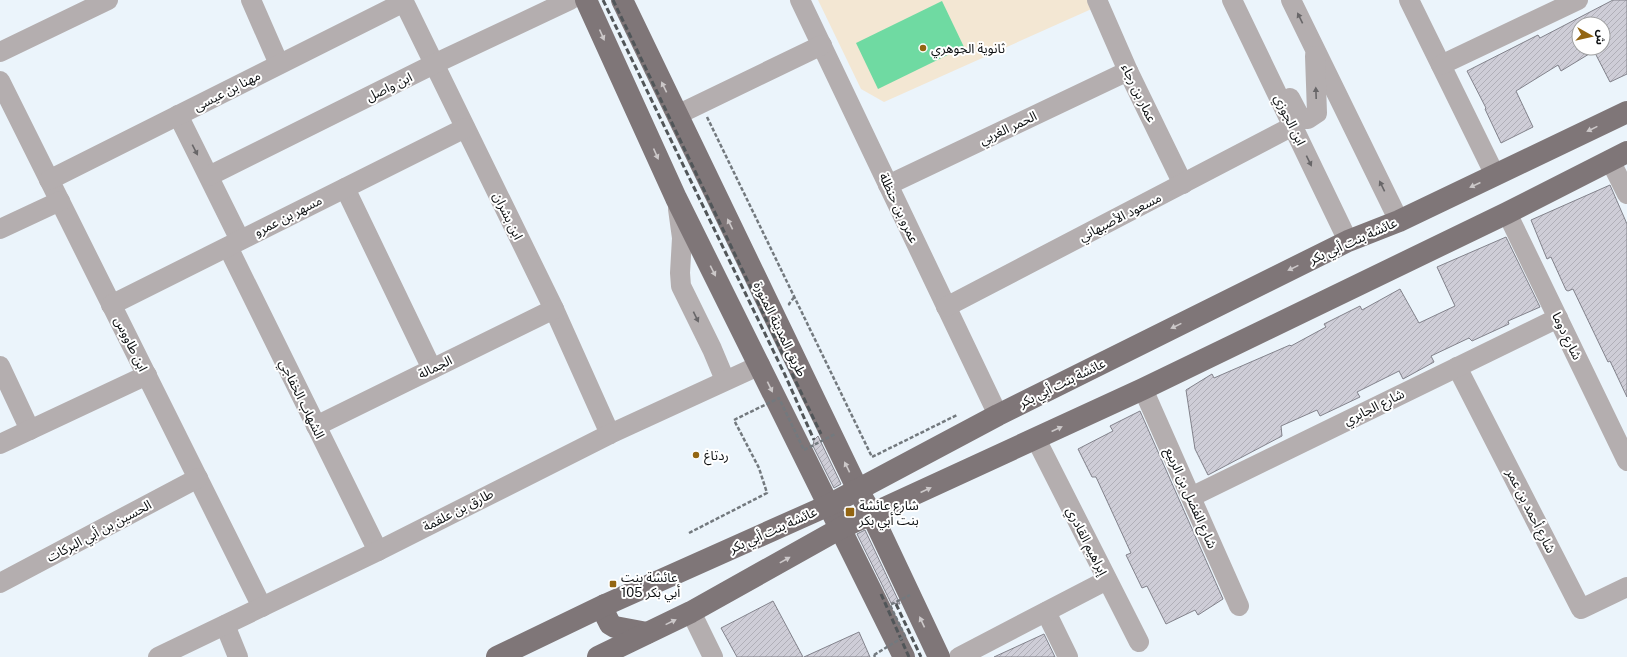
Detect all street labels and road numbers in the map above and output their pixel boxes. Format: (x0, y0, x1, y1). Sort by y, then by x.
street label: عمار بن رجاء (1118, 61, 1160, 125)
street label: مهنا بن عيسى (191, 68, 264, 115)
street label: ابن واصل (364, 69, 415, 105)
street label: ابن الجوزي (1269, 92, 1309, 149)
street label: الحمر الغربي (977, 108, 1040, 151)
street label: عمرو بن حنظلة (875, 170, 922, 246)
street label: ابن بشران (489, 190, 526, 242)
street label: مسعود الأصبهاني (1076, 190, 1165, 247)
street label: مسهر بن عمرو (252, 192, 325, 240)
street label: عائشة بنت أبي بكر (1306, 214, 1401, 270)
street label: طريق المدينة المنورة (750, 279, 810, 380)
street label: شارع دوما (1546, 310, 1585, 364)
street label: ابن طاووس (110, 314, 151, 374)
street label: الجمالة (416, 352, 454, 382)
street label: عائشة بنت أبي بكر (1015, 355, 1109, 414)
street label: الشهاب الخفاجي (274, 357, 328, 442)
street label: شارع الجابري (1341, 386, 1408, 431)
street label: شارع الفضل بن الربيع (1159, 445, 1220, 552)
street label: شارع أحمد بن عمر (1500, 465, 1559, 557)
street label: طارق بن علقمة (420, 486, 496, 535)
street label: الحسين بن أبي البركات (44, 497, 155, 568)
street label: عائشة بنت أبي بكر (726, 503, 821, 559)
street label: إبراهيم القادري (1061, 504, 1111, 579)

